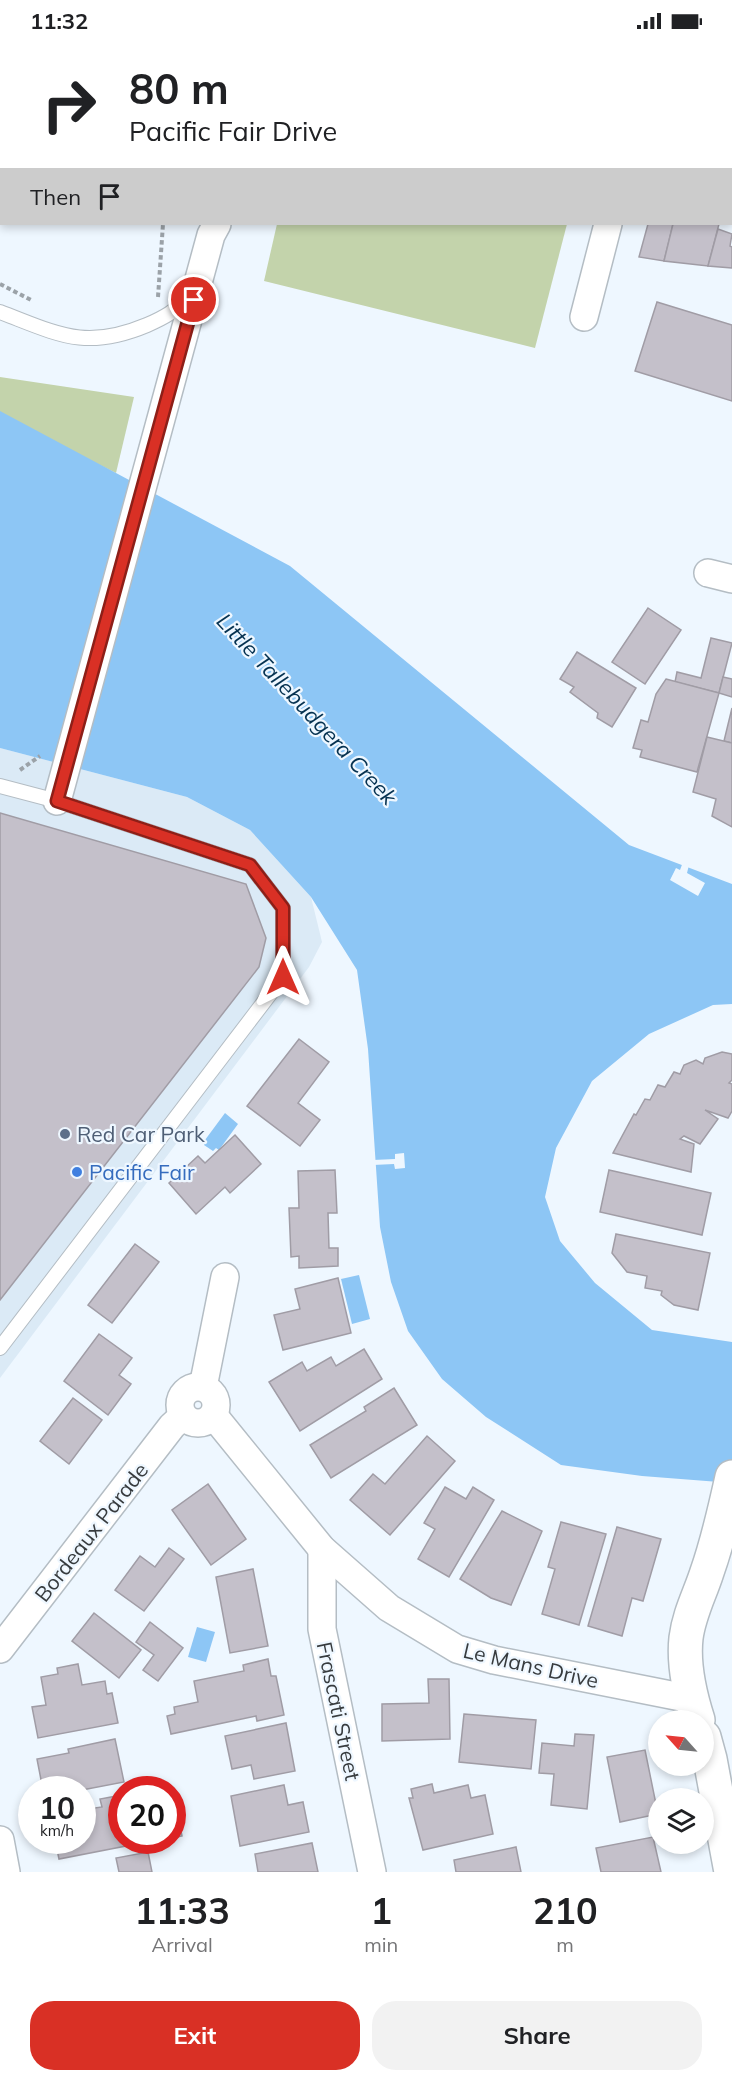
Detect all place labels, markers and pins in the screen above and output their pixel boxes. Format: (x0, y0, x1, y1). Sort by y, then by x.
pin (168, 274, 219, 325)
place label: Red Car Park (77, 1121, 205, 1147)
marker: Red Car Park (58, 1127, 72, 1141)
place label: Pacific Fair (89, 1159, 195, 1185)
marker: Pacific Fair (70, 1165, 84, 1179)

